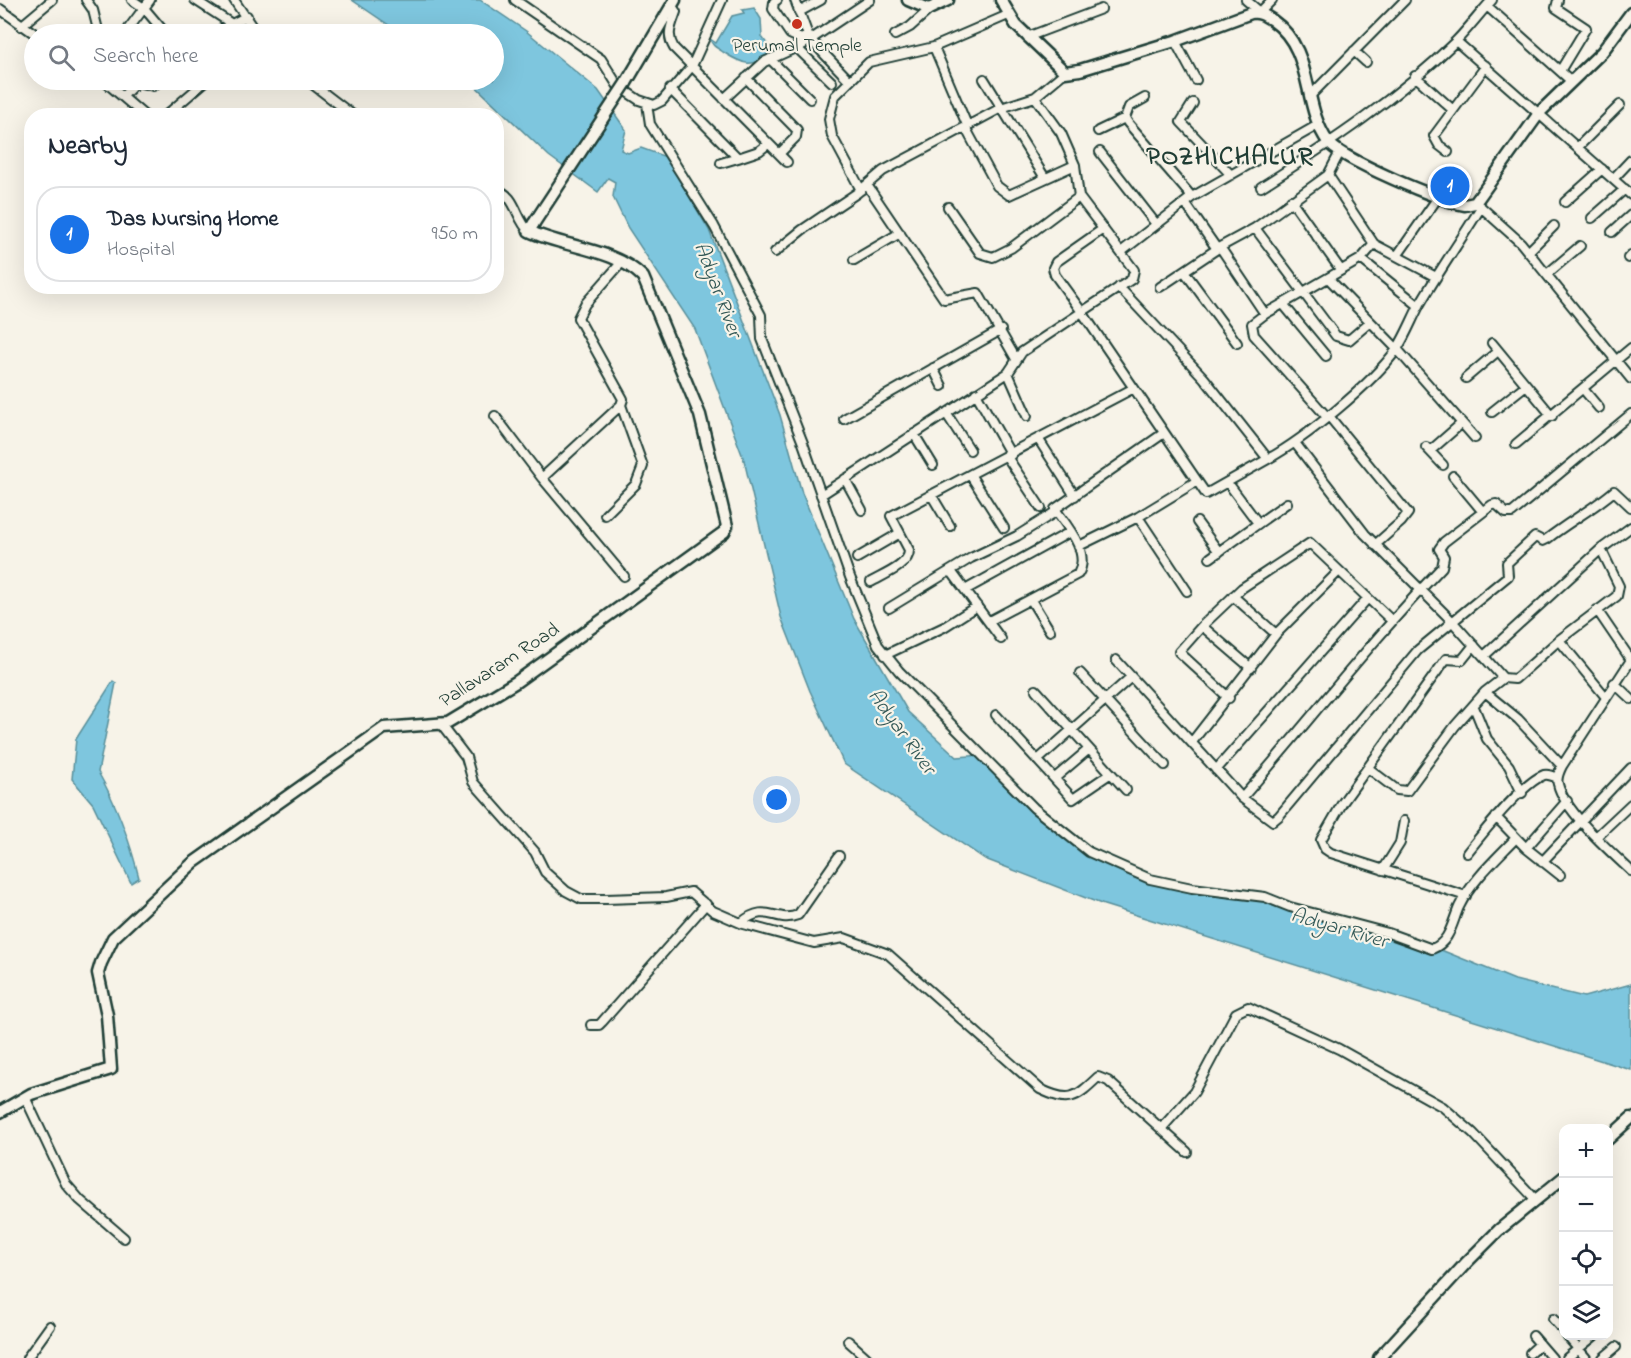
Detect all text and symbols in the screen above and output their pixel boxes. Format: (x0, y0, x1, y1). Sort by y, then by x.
marker: Perumal Temple (790, 17, 804, 31)
search box (24, 24, 504, 90)
place label: Perumal Temple (732, 32, 862, 61)
icon: search (45, 41, 78, 74)
text: Search here (93, 41, 198, 73)
text: Nearby (48, 128, 127, 166)
district label: POZHICHALUR (1146, 139, 1314, 177)
pin: 1 (1430, 164, 1470, 208)
text: Das Nursing Home (107, 204, 278, 236)
text: 1 (66, 220, 73, 249)
text: 950 m (431, 220, 478, 249)
text: Hospital (107, 236, 175, 265)
water label: Adyar River (685, 238, 750, 344)
street label: Pallavaram Road (434, 616, 566, 716)
water label: Adyar River (860, 683, 944, 783)
your location (762, 785, 791, 814)
water label: Adyar River (1287, 901, 1393, 958)
map controls (1559, 1124, 1613, 1340)
button: + (1559, 1124, 1613, 1178)
button: − (1559, 1178, 1613, 1232)
button: locate (1559, 1232, 1613, 1286)
button: layers (1559, 1286, 1613, 1340)

